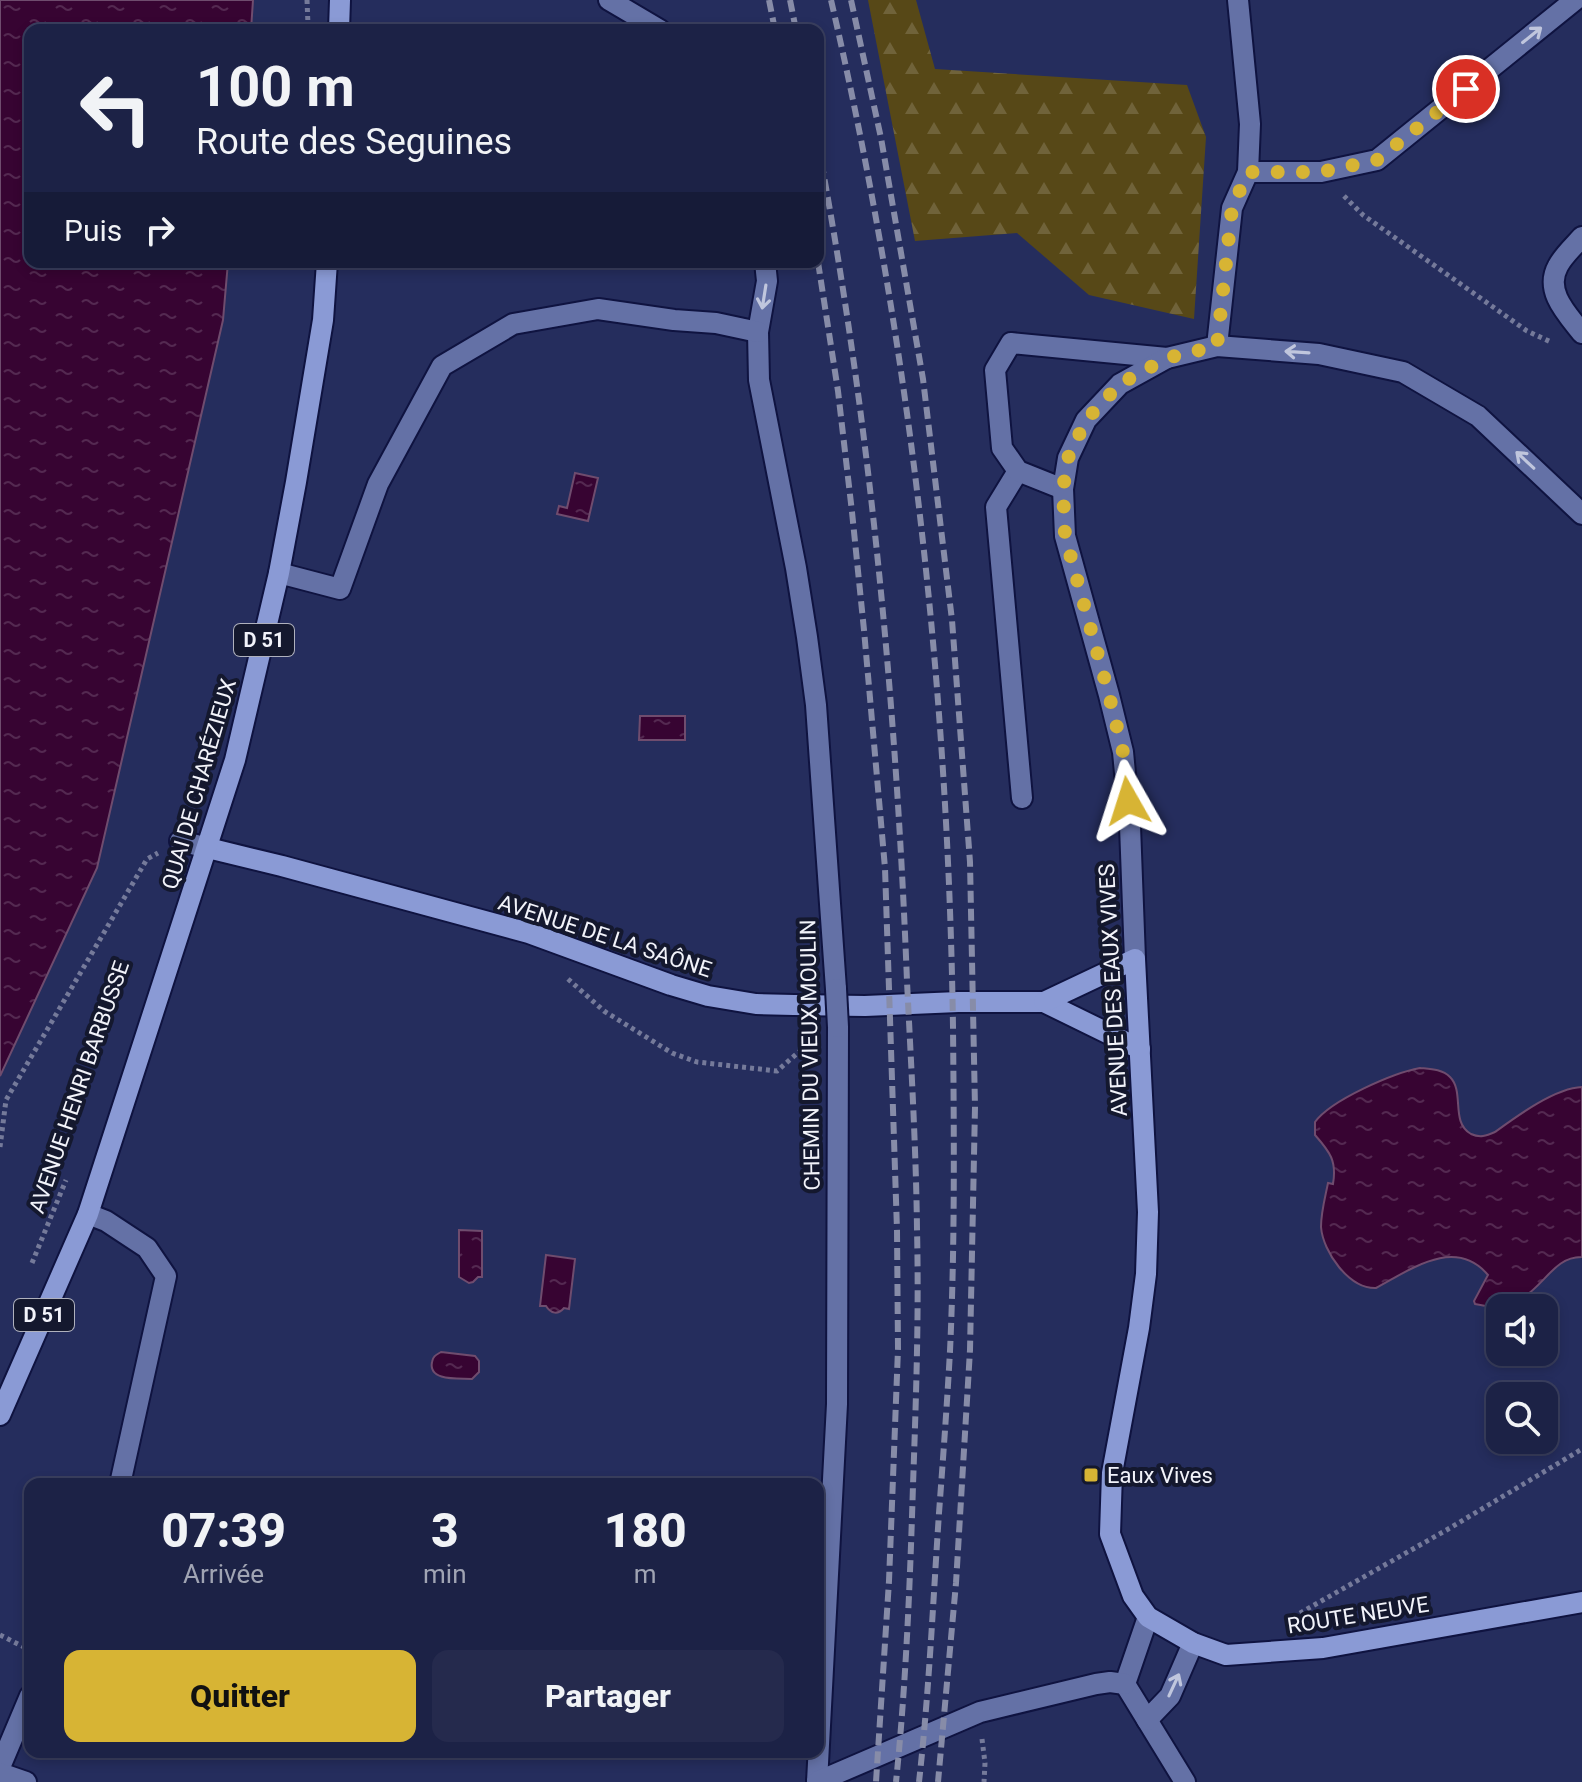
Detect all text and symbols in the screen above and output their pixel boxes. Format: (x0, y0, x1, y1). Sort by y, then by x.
one-way arrow (1521, 26, 1542, 43)
text: 100 m (196, 54, 355, 120)
pin (1432, 55, 1500, 123)
icon: left (64, 56, 168, 160)
icon: arrive (1444, 67, 1488, 111)
text: Route des Seguines (196, 121, 512, 163)
icon: right (138, 208, 182, 252)
text: Puis (64, 213, 122, 248)
one-way arrow (756, 284, 771, 309)
one-way arrow (1284, 344, 1311, 359)
one-way arrow (1515, 451, 1535, 470)
road number: D 51 (234, 624, 294, 656)
street label: QUAI DE CHARÉZIEUX (157, 676, 241, 892)
position arrow (1086, 759, 1170, 843)
street label: AVENUE DES EAUX VIVES (1094, 863, 1132, 1117)
street label: AVENUE DE LA SAÔNE (495, 889, 715, 982)
street label: CHEMIN DU VIEUX MOULIN (795, 919, 825, 1191)
street label: AVENUE HENRI BARBUSSE (24, 958, 134, 1216)
map controls (1486, 1294, 1558, 1454)
button: sound (1486, 1294, 1558, 1366)
road number: D 51 (14, 1299, 74, 1331)
button: search (1486, 1382, 1558, 1454)
place label: Eaux Vives (1107, 1463, 1213, 1488)
marker: Eaux Vives (1082, 1466, 1100, 1484)
text: 07:39 (161, 1502, 286, 1559)
text: 3 (431, 1502, 459, 1559)
text: 180 (604, 1502, 687, 1559)
text: Arrivée (183, 1559, 264, 1589)
text: min (423, 1559, 467, 1589)
text: m (634, 1559, 657, 1589)
street label: ROUTE NEUVE (1285, 1591, 1431, 1639)
button: Quitter (64, 1650, 416, 1742)
button: Partager (432, 1650, 784, 1742)
one-way arrow (1167, 1673, 1182, 1697)

